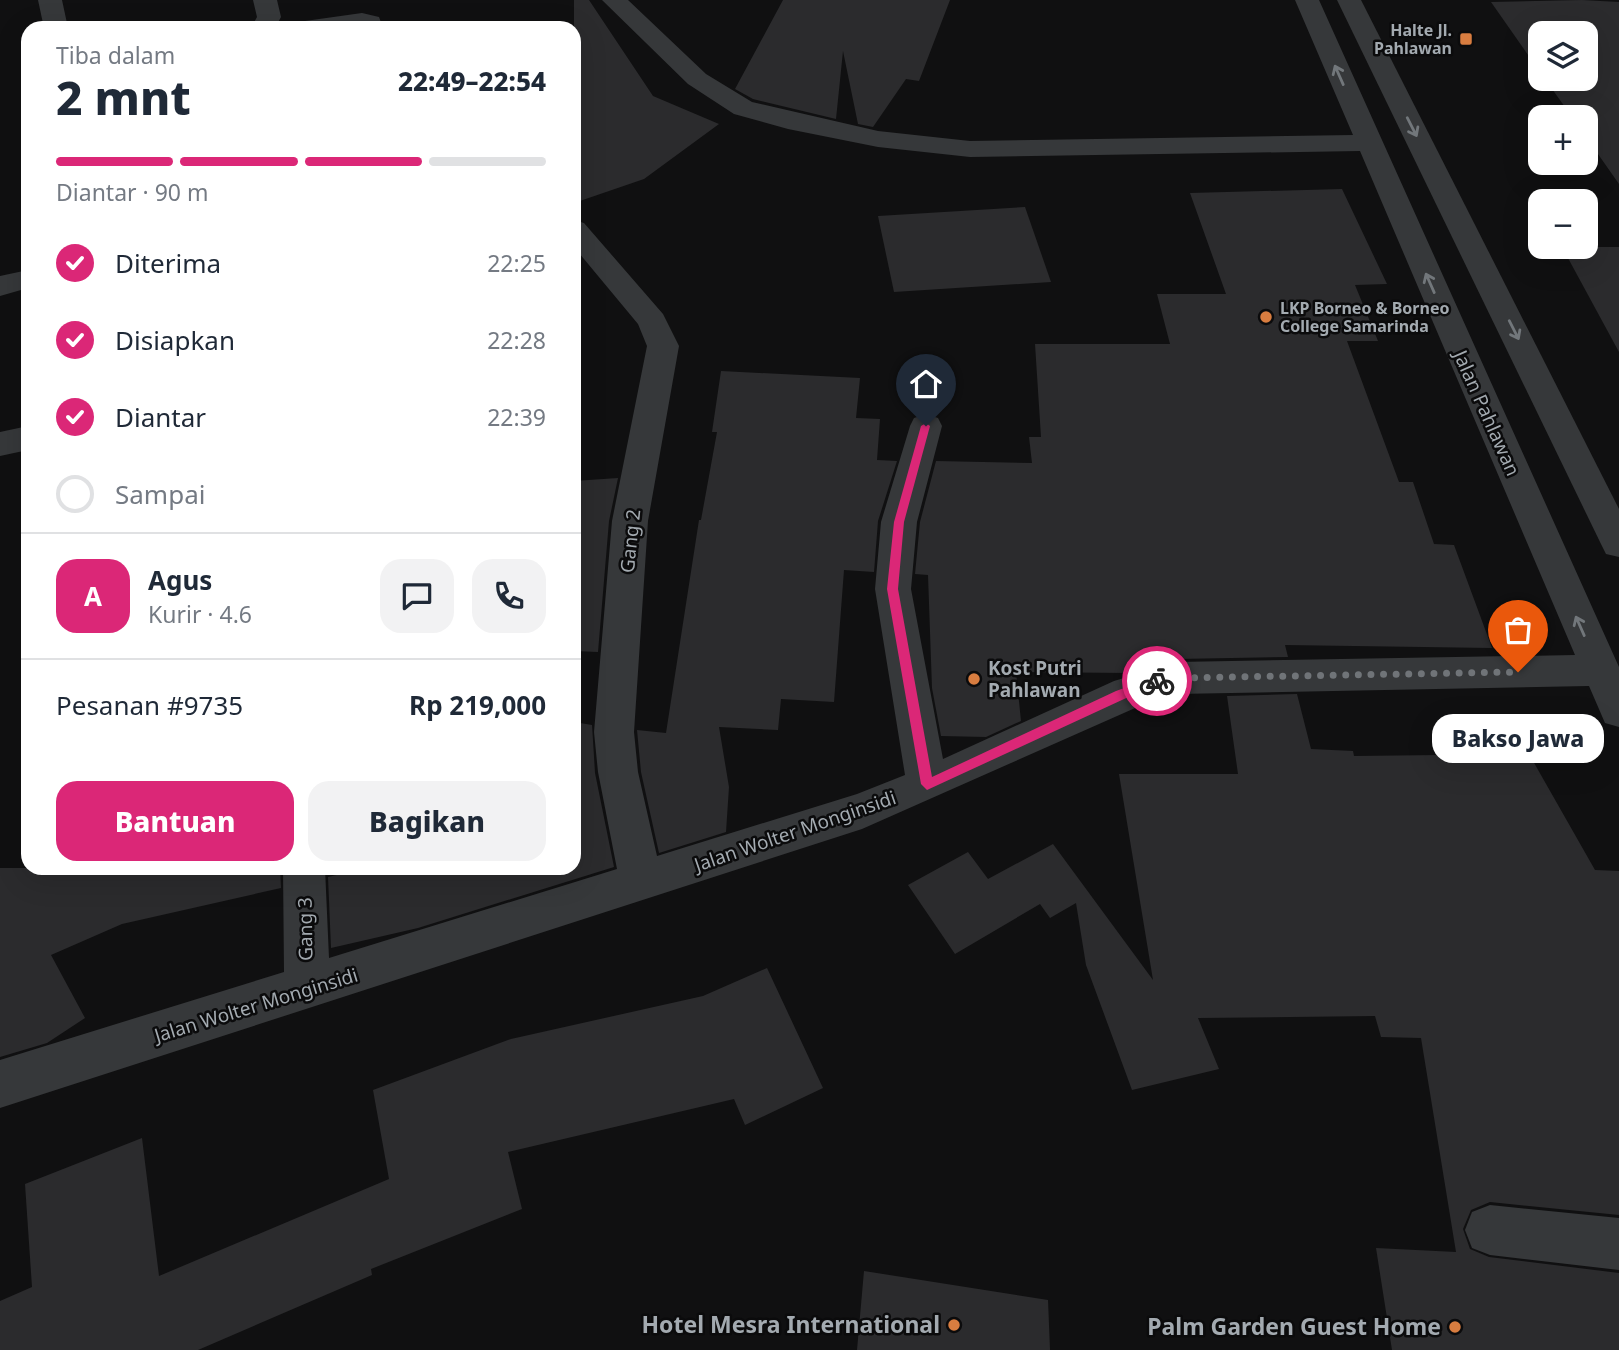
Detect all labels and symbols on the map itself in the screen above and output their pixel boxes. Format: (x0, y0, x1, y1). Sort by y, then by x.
place label: Halte Jl. Pahlawan (1374, 19, 1452, 59)
marker: Halte Jl. Pahlawan (1458, 31, 1474, 47)
one-way arrow (1332, 64, 1345, 86)
one-way arrow (1406, 116, 1420, 137)
one-way arrow (1423, 273, 1436, 294)
place label: LKP Borneo & Borneo College Samarinda (1280, 297, 1449, 337)
marker: LKP Borneo & Borneo College Samarinda (1258, 309, 1274, 325)
one-way arrow (1508, 319, 1522, 340)
street label: Jalan Pahlawan (1447, 344, 1526, 480)
pin (896, 354, 956, 426)
street label: Gang 2 (614, 508, 646, 574)
pin (1488, 600, 1548, 672)
one-way arrow (1573, 616, 1586, 638)
courier (1122, 646, 1192, 716)
place label: Kost Putri Pahlawan (988, 655, 1082, 703)
marker: Kost Putri Pahlawan (966, 671, 982, 687)
callout: Bakso Jawa (1432, 714, 1604, 763)
street label: Jalan Wolter Monginsidi (689, 784, 899, 878)
street label: Gang 3 (291, 897, 319, 961)
street label: Jalan Wolter Monginsidi (149, 962, 361, 1049)
place label: Hotel Mesra International (642, 1308, 940, 1340)
place label: Palm Garden Guest Home (1147, 1310, 1441, 1342)
marker: Hotel Mesra International (946, 1317, 962, 1333)
marker: Palm Garden Guest Home (1447, 1319, 1463, 1335)

